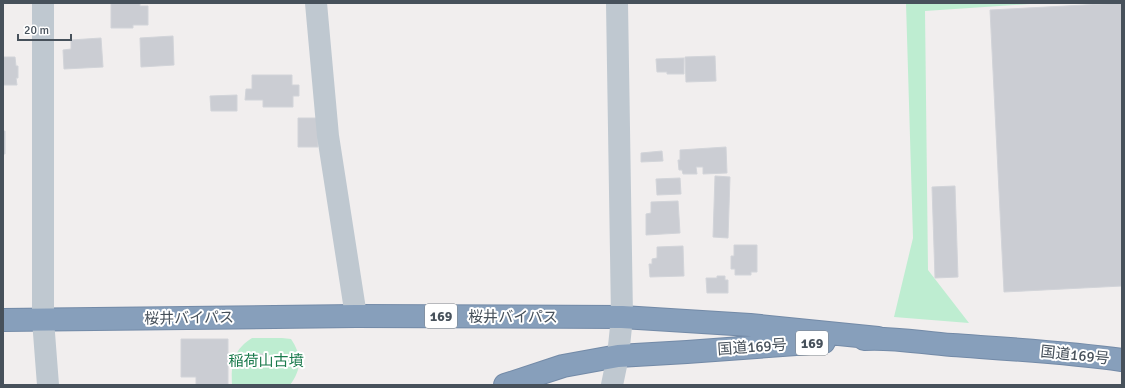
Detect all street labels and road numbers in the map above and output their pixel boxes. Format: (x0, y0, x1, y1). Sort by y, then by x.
road number: 169 (425, 304, 457, 328)
street label: 桜井バイパス (144, 308, 234, 328)
street label: 桜井バイパス (468, 308, 558, 326)
road number: 169 (796, 331, 828, 355)
street label: 国道169号 (717, 336, 787, 358)
street label: 国道169号 (1040, 342, 1110, 368)

